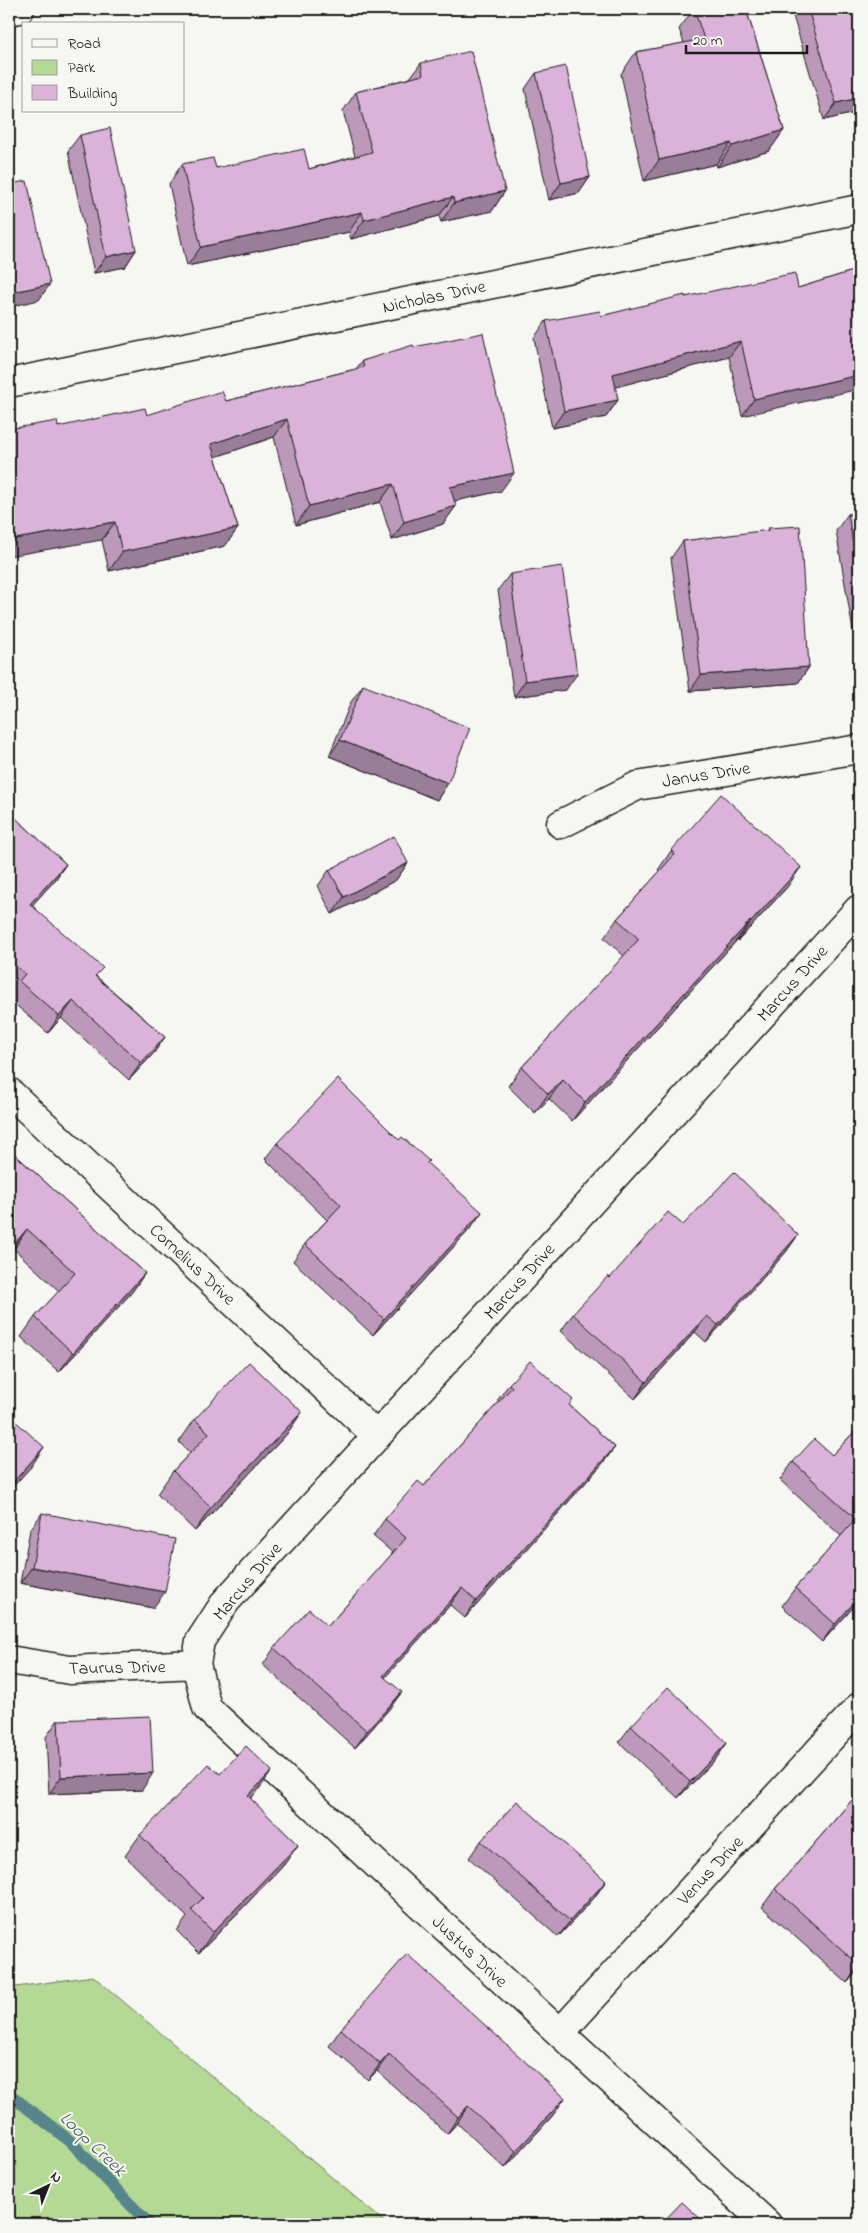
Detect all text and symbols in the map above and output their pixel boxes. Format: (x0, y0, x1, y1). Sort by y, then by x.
legend (22, 22, 185, 112)
scale bar (686, 22, 807, 54)
text: 20 m (693, 30, 723, 52)
text: Road (68, 33, 101, 55)
text: Park (68, 57, 96, 79)
text: Building (67, 83, 117, 106)
street label: Nicholas Drive (380, 274, 489, 322)
street label: Janus Drive (660, 756, 753, 796)
street label: Marcus Drive (752, 939, 836, 1029)
street label: Cornelius Drive (143, 1219, 241, 1313)
street label: Marcus Drive (479, 1237, 563, 1327)
street label: Marcus Drive (208, 1537, 290, 1627)
street label: Taurus Drive (68, 1655, 167, 1683)
street label: Venus Drive (672, 1830, 751, 1913)
street label: Justus Drive (425, 1910, 513, 1995)
water label: Loop Creek (53, 2106, 132, 2184)
north arrow (22, 2160, 72, 2210)
text: N (45, 2167, 66, 2188)

